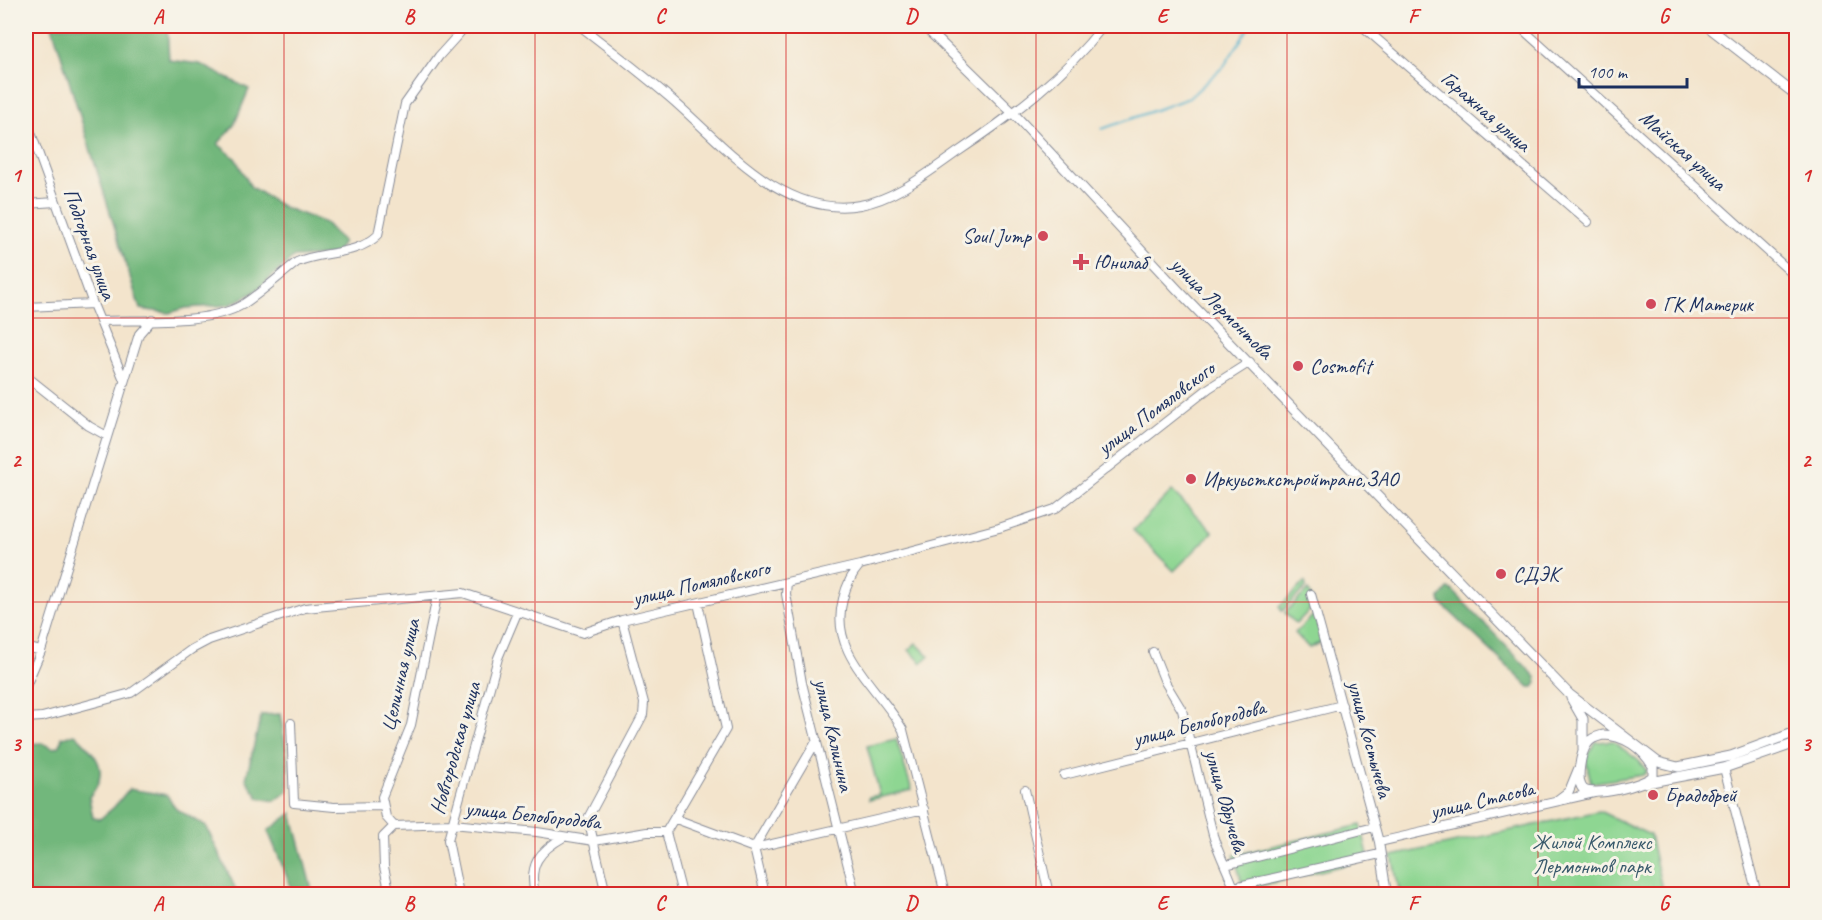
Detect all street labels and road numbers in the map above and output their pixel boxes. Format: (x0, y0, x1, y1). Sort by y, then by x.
street label: Гаражная улица (1436, 65, 1538, 158)
street label: Майская улица (1634, 104, 1733, 197)
street label: Подгорная улица (58, 185, 123, 305)
street label: улица Лермонтова (1164, 250, 1280, 366)
street label: улица Помяловского (1091, 354, 1222, 462)
street label: улица Помяловского (628, 554, 775, 612)
street label: Целинная улица (374, 614, 426, 734)
street label: улица Калинина (808, 674, 860, 796)
street label: улица Костычева (1341, 676, 1399, 802)
street label: Новгородская улица (424, 677, 487, 817)
street label: улица Белобородова (1128, 693, 1270, 752)
street label: улица Обручева (1198, 745, 1254, 858)
street label: улица Стасова (1425, 775, 1539, 825)
street label: улица Белобородова (462, 795, 604, 835)

